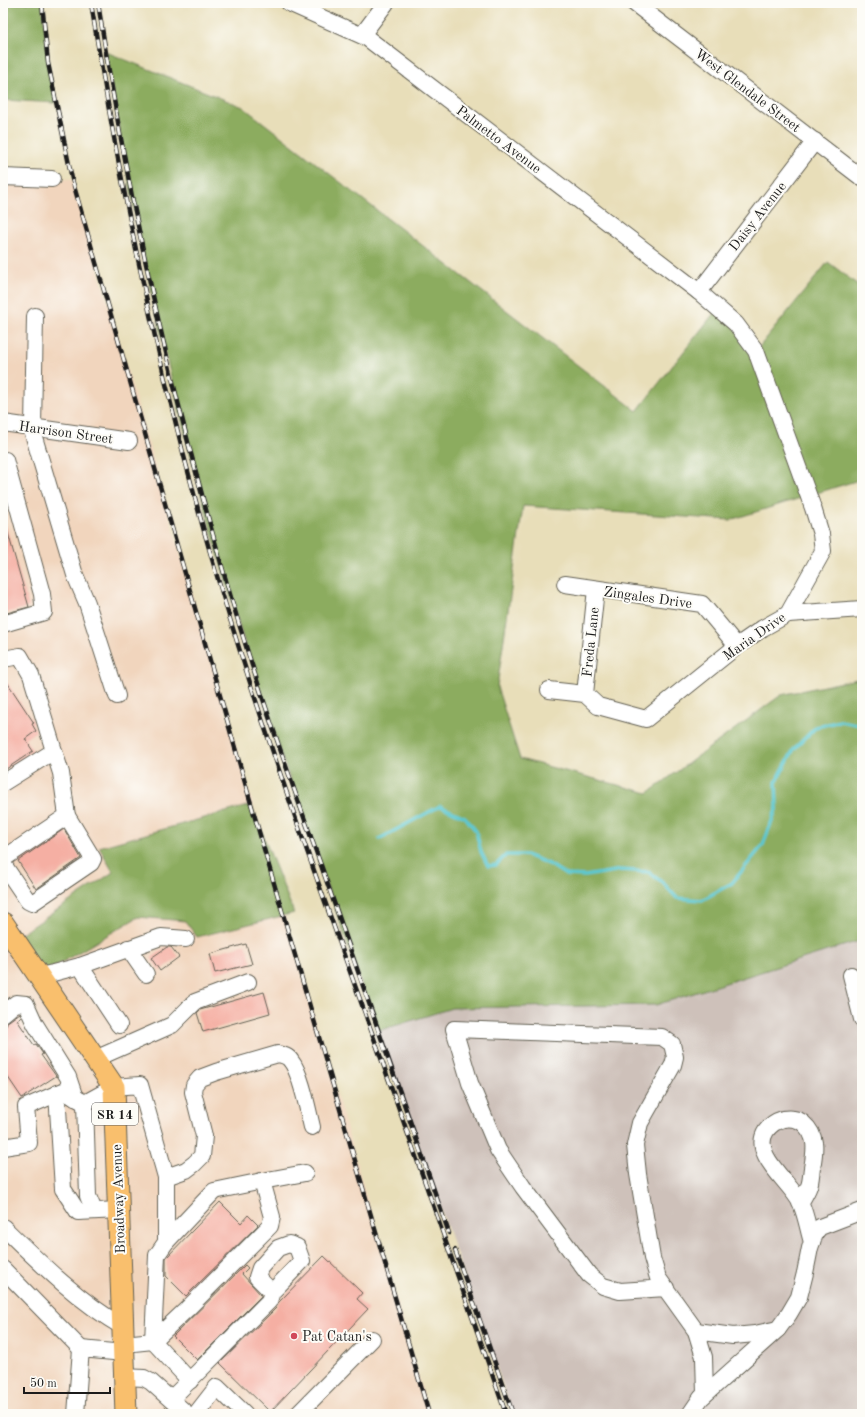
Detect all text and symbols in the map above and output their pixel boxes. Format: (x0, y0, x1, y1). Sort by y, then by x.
street label: West Glendale Street (692, 47, 803, 135)
street label: Palmetto Avenue (453, 103, 543, 176)
street label: Daisy Avenue (727, 179, 789, 254)
street label: Harrison Street (18, 419, 114, 447)
street label: Zingales Drive (603, 585, 693, 611)
street label: Freda Lane (580, 607, 602, 678)
street label: Maria Drive (721, 610, 788, 663)
road number: SR 14 (92, 1103, 138, 1125)
street label: Broadway Avenue (110, 1144, 128, 1254)
place label: Pat Catan's (302, 1330, 372, 1344)
marker: Pat Catan's (289, 1331, 299, 1341)
scale bar (24, 1369, 110, 1395)
text: 50 m (30, 1377, 57, 1390)

